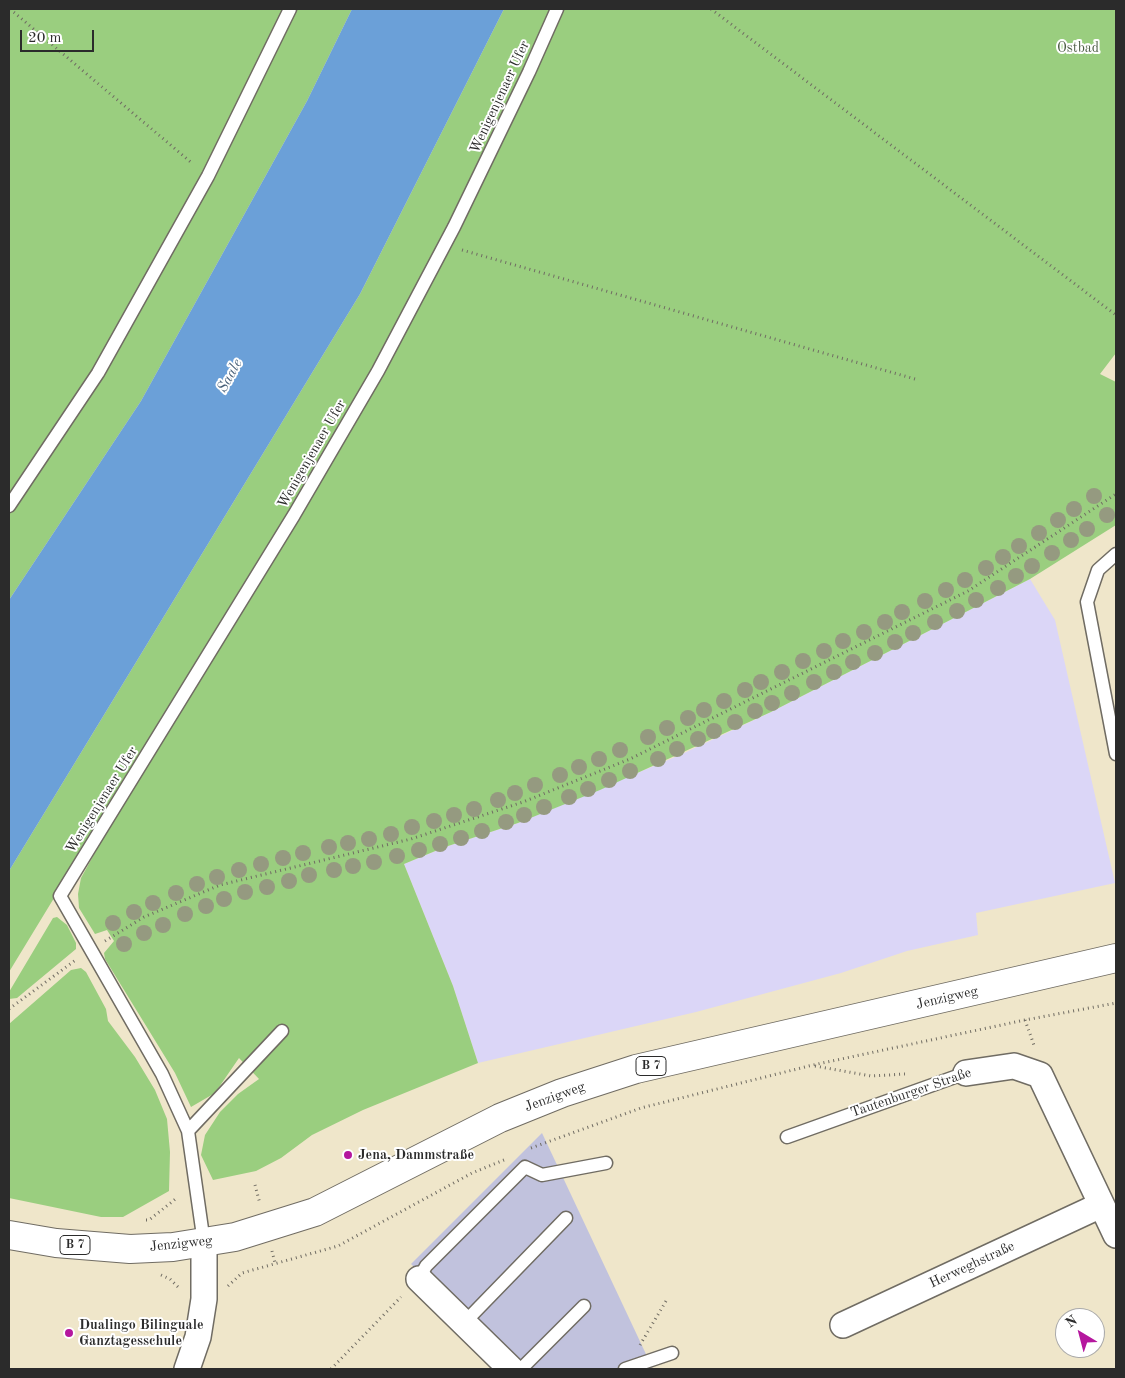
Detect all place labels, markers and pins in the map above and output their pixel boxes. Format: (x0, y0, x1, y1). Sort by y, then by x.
place label: Jena, Dammstraße (358, 1147, 474, 1163)
marker: Jena, Dammstraße (342, 1149, 354, 1161)
place label: Dualingo Bilinguale Ganztagesschule (79, 1317, 204, 1350)
marker: Dualingo Bilinguale Ganztagesschule (63, 1327, 75, 1339)

